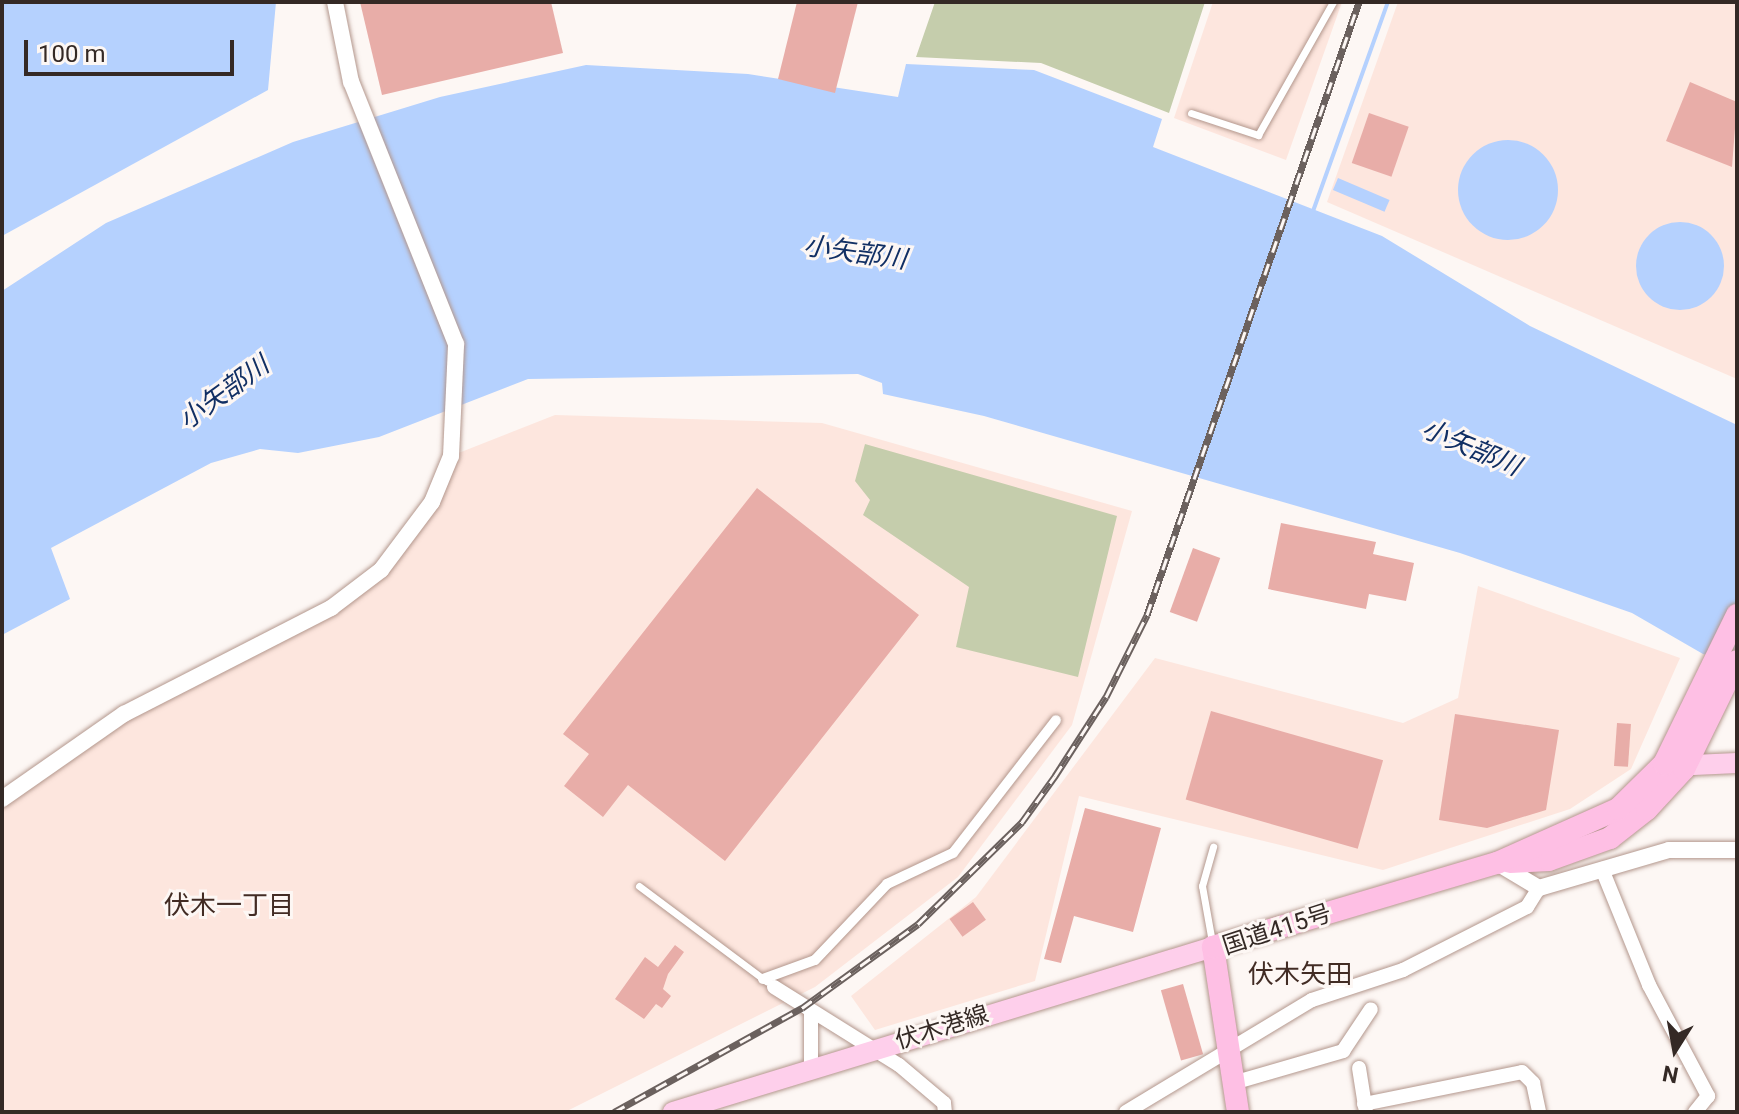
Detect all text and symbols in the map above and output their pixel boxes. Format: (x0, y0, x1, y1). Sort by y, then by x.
scale bar (28, 24, 238, 74)
text: 100 m (38, 40, 105, 68)
water label: 小矢部川 (801, 230, 909, 276)
water label: 小矢部川 (173, 350, 275, 436)
water label: 小矢部川 (1417, 413, 1525, 483)
district label: 伏木一丁目 (164, 890, 294, 922)
street label: 国道415号 (1219, 899, 1335, 961)
district label: 伏木矢田 (1248, 959, 1352, 991)
street label: 伏木港線 (892, 1000, 992, 1056)
north arrow (1635, 1010, 1715, 1090)
text: N (1660, 1060, 1680, 1088)

